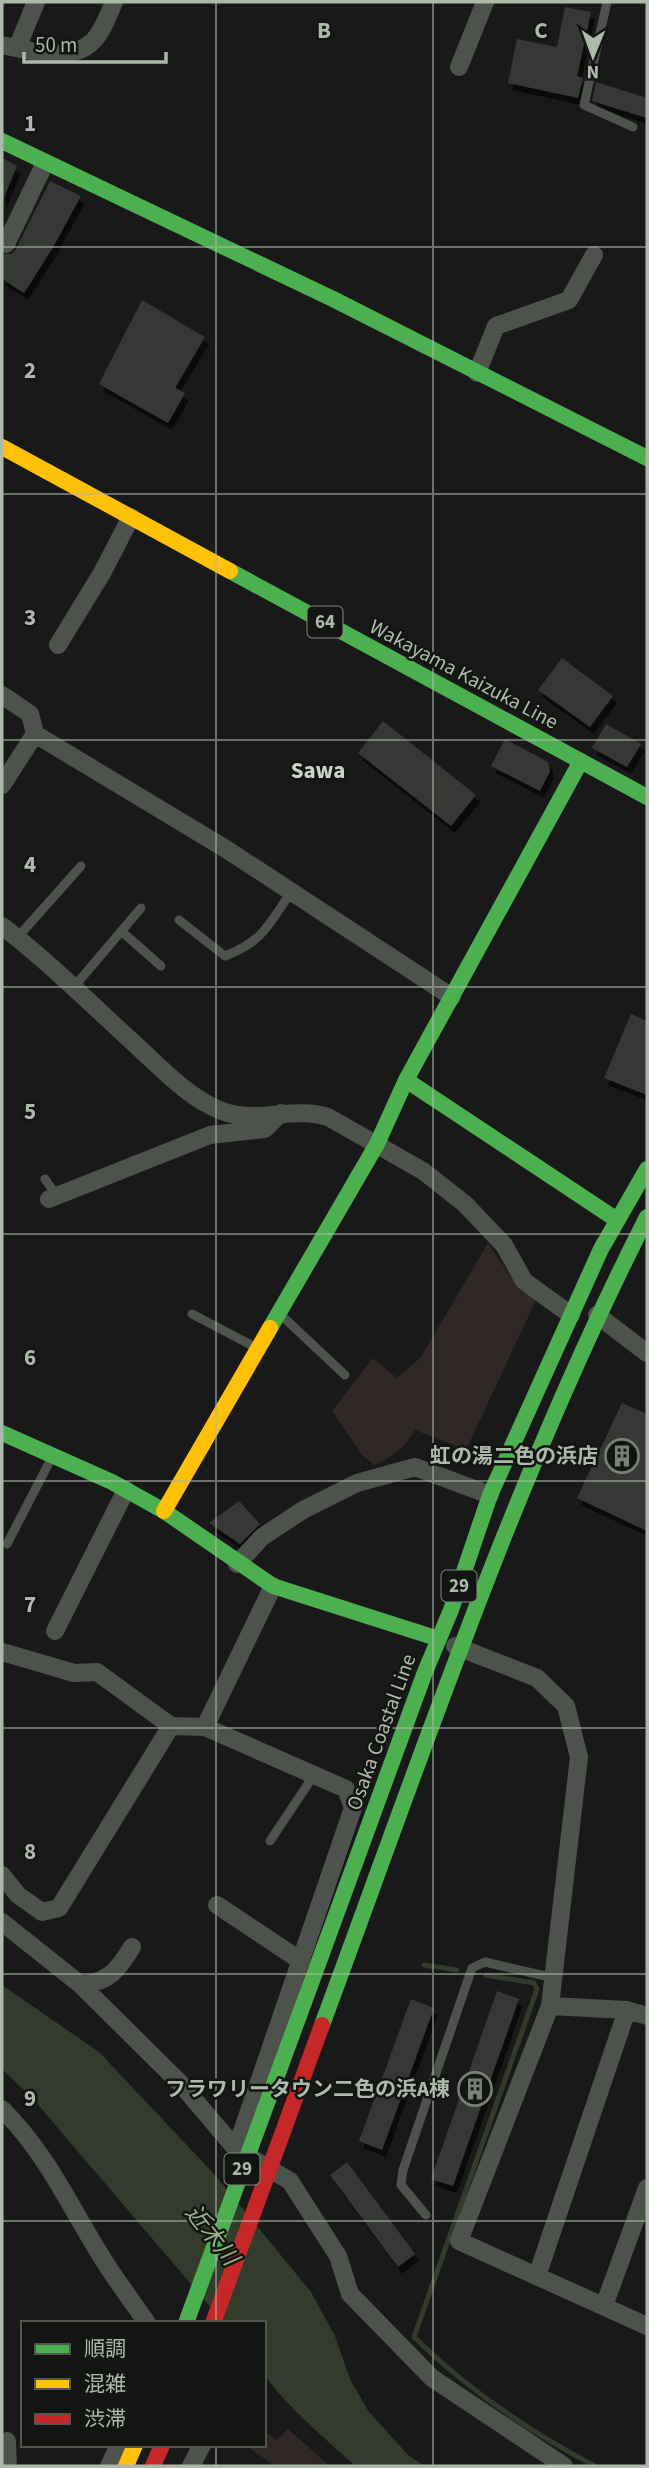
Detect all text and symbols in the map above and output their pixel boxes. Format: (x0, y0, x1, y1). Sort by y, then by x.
text: B (317, 14, 331, 47)
text: C (534, 14, 548, 47)
scale bar (24, 21, 166, 65)
north arrow (558, 21, 628, 91)
text: 50 m (35, 30, 77, 60)
text: N (586, 58, 599, 85)
text: 1 (24, 107, 36, 140)
text: 2 (24, 354, 36, 387)
text: 3 (24, 601, 36, 634)
road number: 64 (308, 607, 342, 638)
street label: Wakayama Kaizuka Line (364, 611, 564, 737)
district label: Sawa (291, 754, 345, 787)
text: 4 (24, 848, 36, 881)
text: 5 (24, 1095, 36, 1128)
text: 6 (24, 1341, 36, 1374)
building icon: 虹の湯二色の浜店 (603, 1437, 641, 1475)
place label: 虹の湯二色の浜店 (430, 1441, 598, 1471)
road number: 29 (442, 1570, 476, 1602)
text: 7 (24, 1588, 36, 1621)
street label: Osaka Coastal Line (339, 1650, 423, 1814)
text: 8 (24, 1835, 36, 1868)
building icon: フラワリータウン二色の浜A棟 (456, 2070, 494, 2108)
place label: フラワリータウン二色の浜A棟 (165, 2074, 450, 2104)
text: 9 (24, 2082, 36, 2115)
road number: 29 (224, 2154, 260, 2184)
water label: 近木川 (178, 2198, 248, 2275)
legend (21, 2321, 266, 2447)
text: 順調 (84, 2334, 126, 2364)
text: 混雑 (84, 2369, 126, 2399)
text: 渋滞 (84, 2404, 126, 2434)

